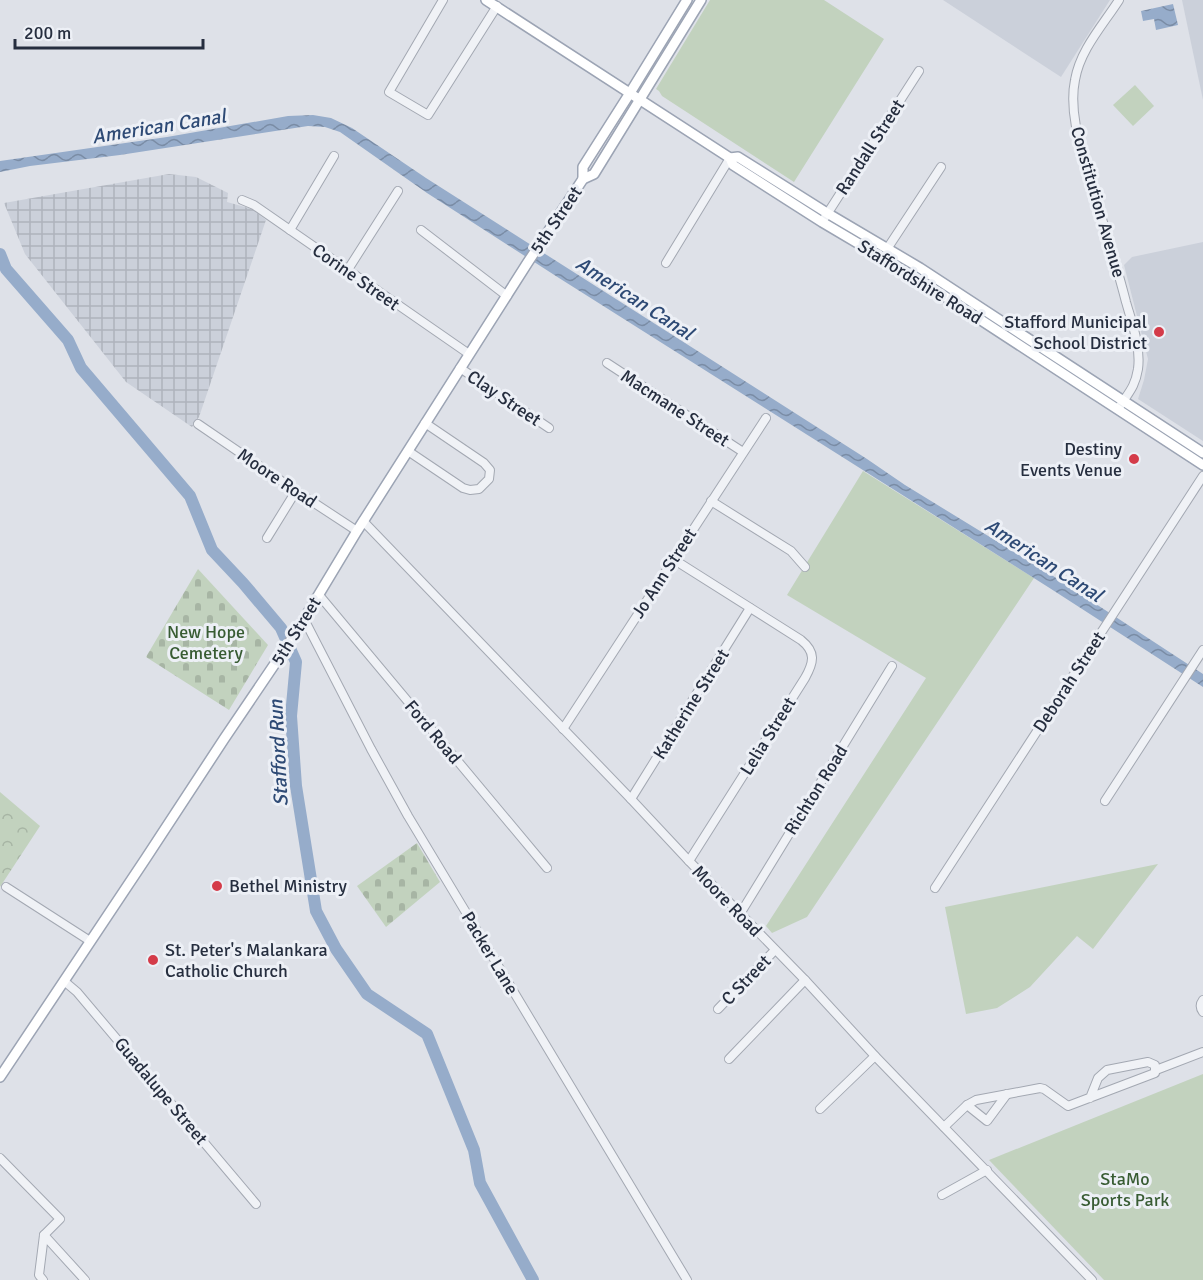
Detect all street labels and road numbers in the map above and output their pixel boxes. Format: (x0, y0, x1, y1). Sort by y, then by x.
street label: Randall Street (831, 95, 909, 199)
street label: Constitution Avenue (1066, 124, 1130, 280)
street label: 5th Street (525, 182, 587, 258)
street label: Staffordshire Road (854, 235, 986, 329)
street label: Corine Street (308, 239, 404, 315)
street label: Clay Street (463, 365, 545, 431)
street label: Macmane Street (616, 365, 734, 451)
street label: Moore Road (233, 443, 321, 513)
street label: Jo Ann Street (627, 524, 701, 622)
street label: 5th Street (266, 593, 326, 669)
street label: Deborah Street (1028, 627, 1110, 737)
street label: Katherine Street (648, 645, 734, 763)
street label: Lelia Street (735, 693, 801, 779)
street label: Ford Road (400, 696, 466, 768)
street label: Richton Road (780, 741, 852, 839)
street label: Moore Road (687, 861, 767, 941)
street label: Packer Lane (457, 908, 523, 998)
street label: C Street (717, 950, 775, 1010)
street label: Guadalupe Street (110, 1033, 212, 1149)

